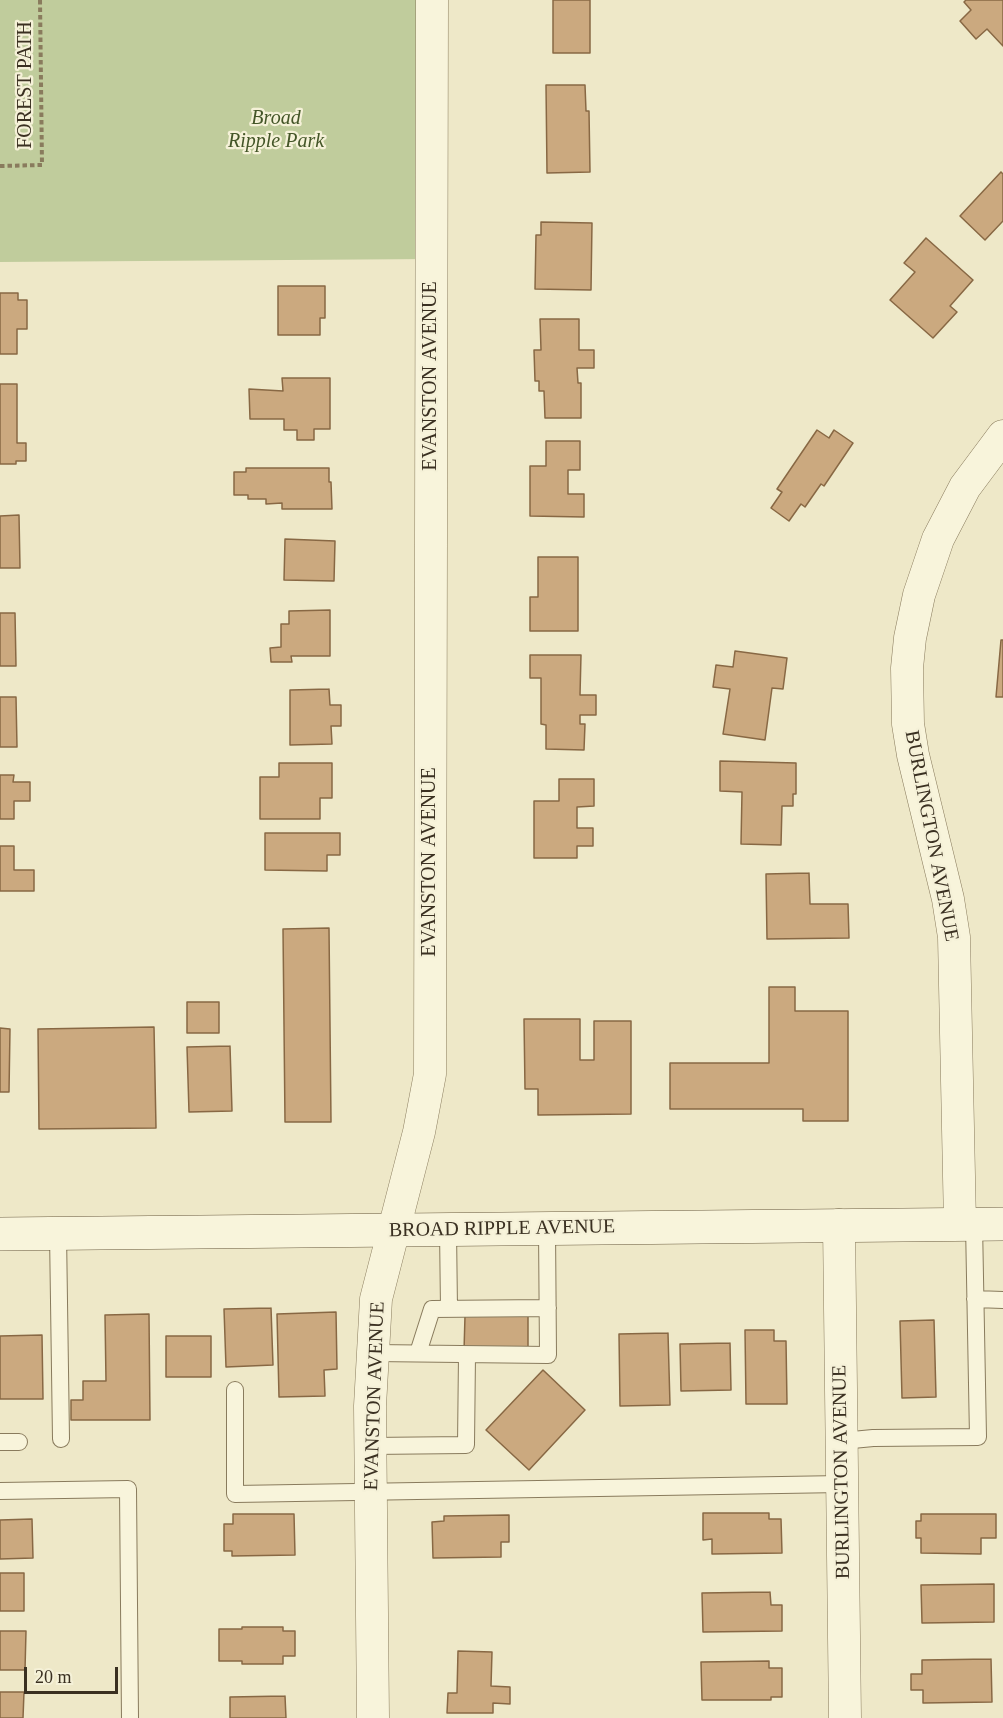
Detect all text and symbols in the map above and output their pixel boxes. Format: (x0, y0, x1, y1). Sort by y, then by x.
street label: FOREST PATH (14, 21, 38, 149)
park label: Broad Ripple Park (228, 107, 324, 154)
street label: EVANSTON AVENUE (419, 281, 443, 471)
street label: BURLINGTON AVENUE (899, 729, 963, 943)
street label: EVANSTON AVENUE (418, 767, 442, 957)
street label: BROAD RIPPLE AVENUE (389, 1215, 615, 1243)
street label: EVANSTON AVENUE (360, 1301, 390, 1491)
street label: BURLINGTON AVENUE (828, 1365, 856, 1579)
scale bar (27, 1655, 122, 1693)
text: 20 m (35, 1667, 72, 1687)

